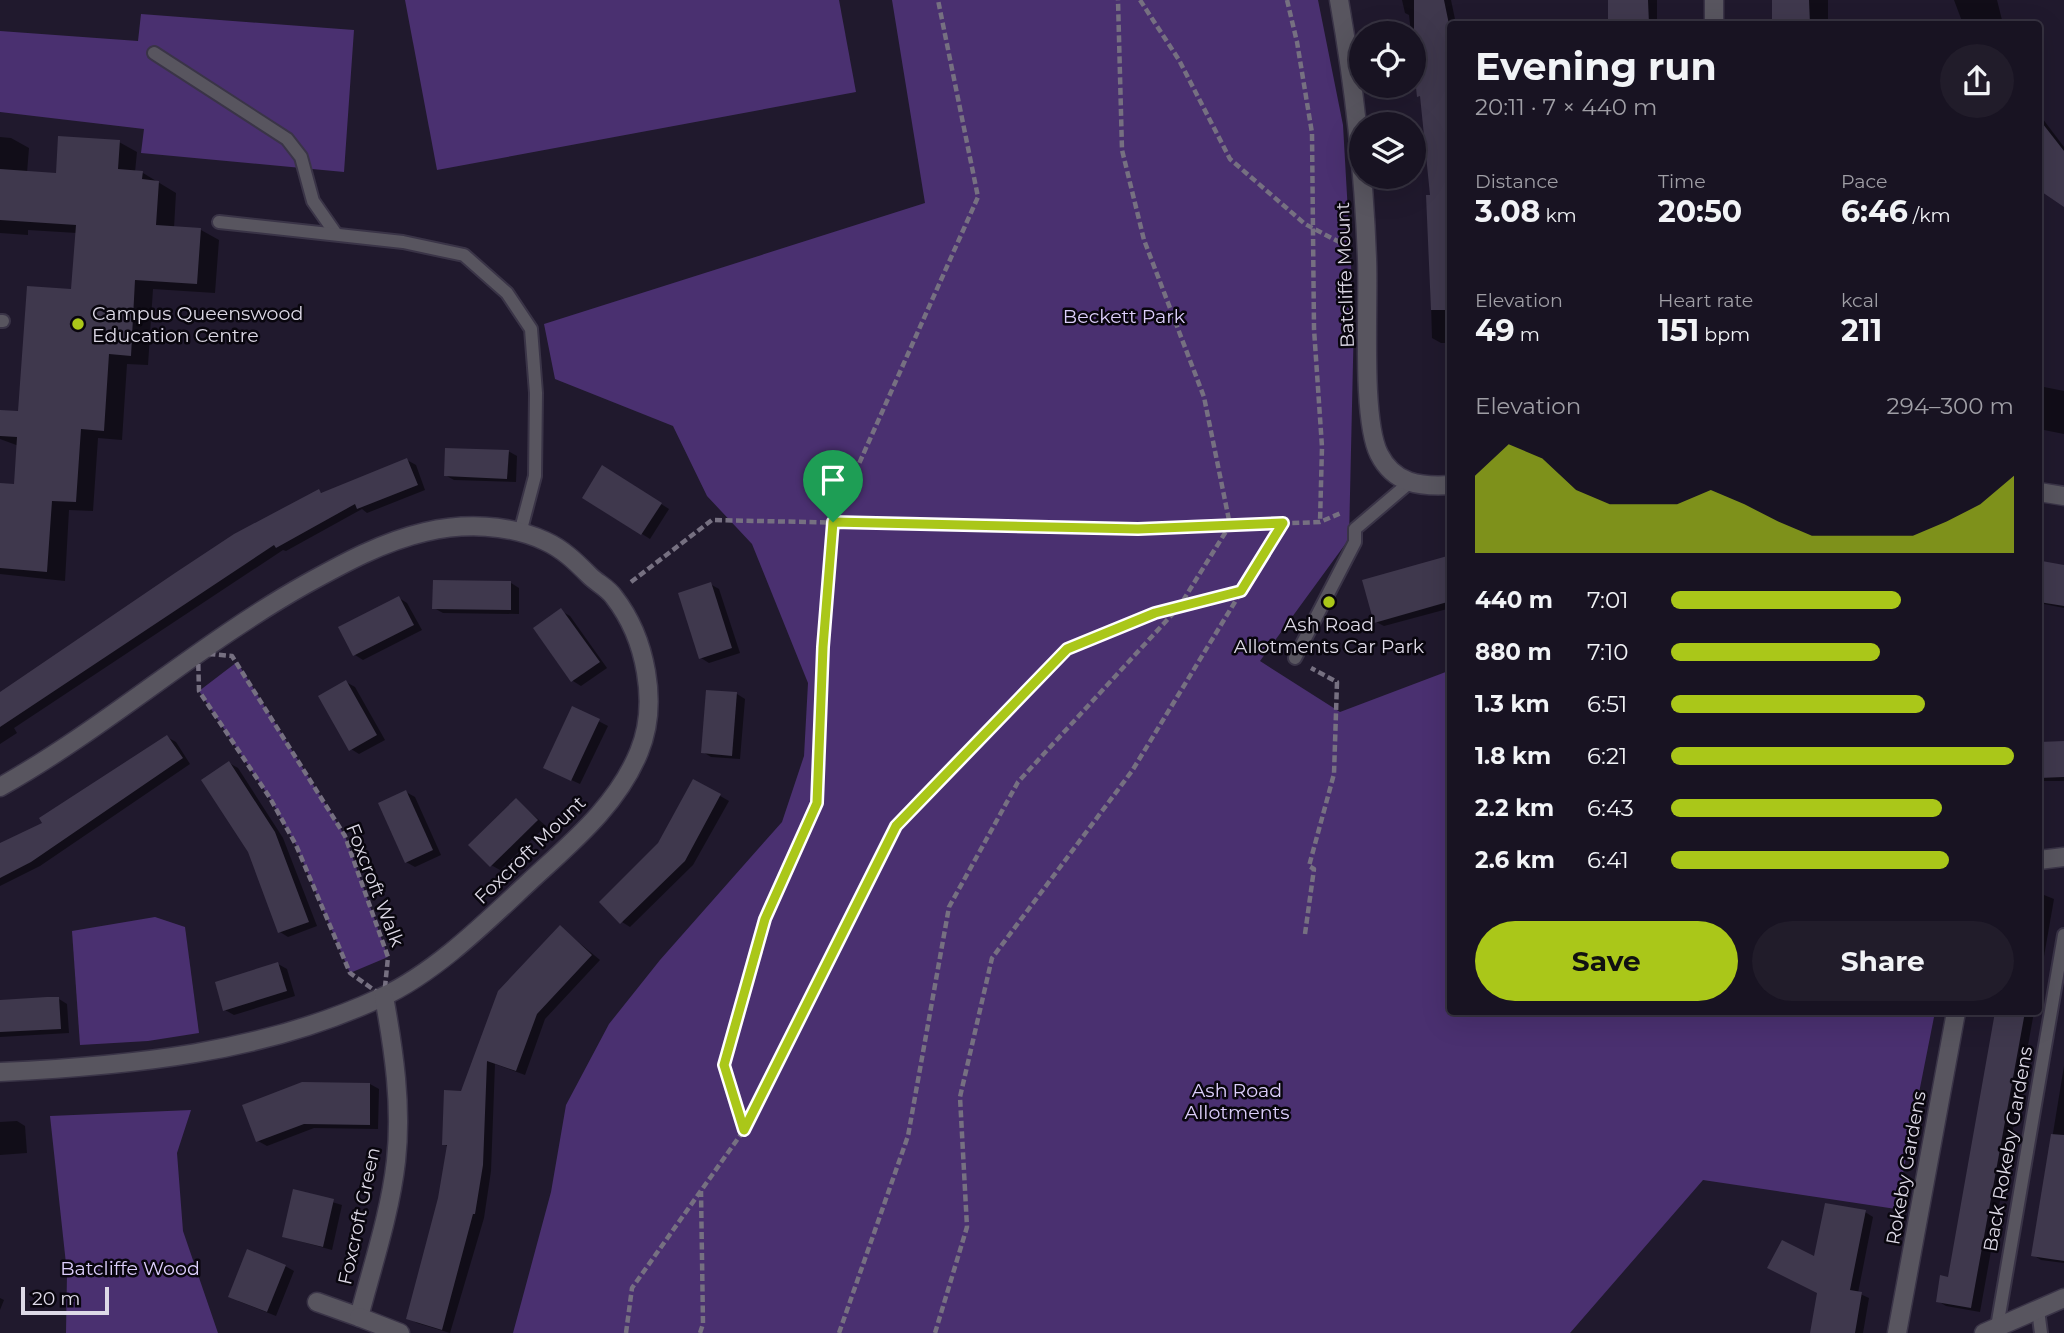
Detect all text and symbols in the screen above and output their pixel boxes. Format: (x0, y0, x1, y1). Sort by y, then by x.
map controls (1349, 21, 1426, 189)
button: locate (1349, 21, 1426, 98)
text: Evening run (1475, 43, 1717, 90)
button: share (1940, 44, 2014, 118)
text: 20:11 · 7 × 440 m (1475, 93, 1657, 121)
button: layers (1349, 112, 1426, 189)
text: Distance (1475, 170, 1558, 193)
text: Time (1658, 170, 1706, 193)
text: Pace (1841, 170, 1888, 193)
text: 3.08 (1475, 193, 1540, 230)
text: 20:50 (1658, 193, 1742, 230)
text: 6:46 (1841, 193, 1908, 230)
street label: Batcliffe Mount (1331, 201, 1359, 348)
text: km (1540, 204, 1577, 227)
text: /km (1908, 204, 1951, 227)
text: Elevation (1475, 289, 1563, 312)
text: Heart rate (1658, 289, 1753, 312)
text: kcal (1841, 289, 1879, 312)
place label: Campus Queenswood Education Centre (92, 302, 303, 347)
park label: Beckett Park (1063, 305, 1186, 328)
text: 49 (1475, 312, 1515, 349)
text: 151 (1658, 312, 1699, 349)
text: 211 (1841, 312, 1882, 349)
marker: Campus Queenswood Education Centre (70, 316, 86, 332)
text: m (1515, 323, 1540, 346)
text: bpm (1699, 323, 1750, 346)
text: Elevation (1475, 392, 1581, 420)
text: 294–300 m (1887, 392, 2014, 420)
pin (803, 450, 863, 522)
icon: arrive (814, 461, 852, 499)
text: 440 m (1475, 586, 1553, 614)
text: 7:01 (1587, 586, 1629, 614)
marker: Ash Road Allotments Car Park (1321, 594, 1337, 610)
place label: Ash Road Allotments Car Park (1234, 613, 1425, 658)
text: 880 m (1475, 638, 1552, 666)
text: 7:10 (1587, 638, 1629, 666)
text: 1.3 km (1475, 690, 1550, 718)
text: 6:51 (1587, 690, 1627, 718)
text: 1.8 km (1475, 742, 1551, 770)
text: 6:21 (1587, 742, 1627, 770)
street label: Foxcroft Mount (470, 791, 591, 909)
text: 2.2 km (1475, 794, 1554, 822)
text: 6:43 (1587, 794, 1634, 822)
street label: Foxcroft Walk (341, 820, 409, 950)
text: 2.6 km (1475, 846, 1555, 874)
text: 6:41 (1587, 846, 1629, 874)
button: Save (1475, 921, 1738, 1001)
button: Share (1752, 921, 2014, 1001)
street label: Back Rokeby Gardens (1979, 1045, 2037, 1253)
park label: Ash Road Allotments (1185, 1079, 1289, 1124)
street label: Rokeby Gardens (1881, 1089, 1931, 1247)
street label: Foxcroft Green (333, 1145, 385, 1287)
park label: Batcliffe Wood (60, 1257, 200, 1280)
scale bar (21, 1284, 108, 1316)
text: 20 m (32, 1287, 80, 1310)

